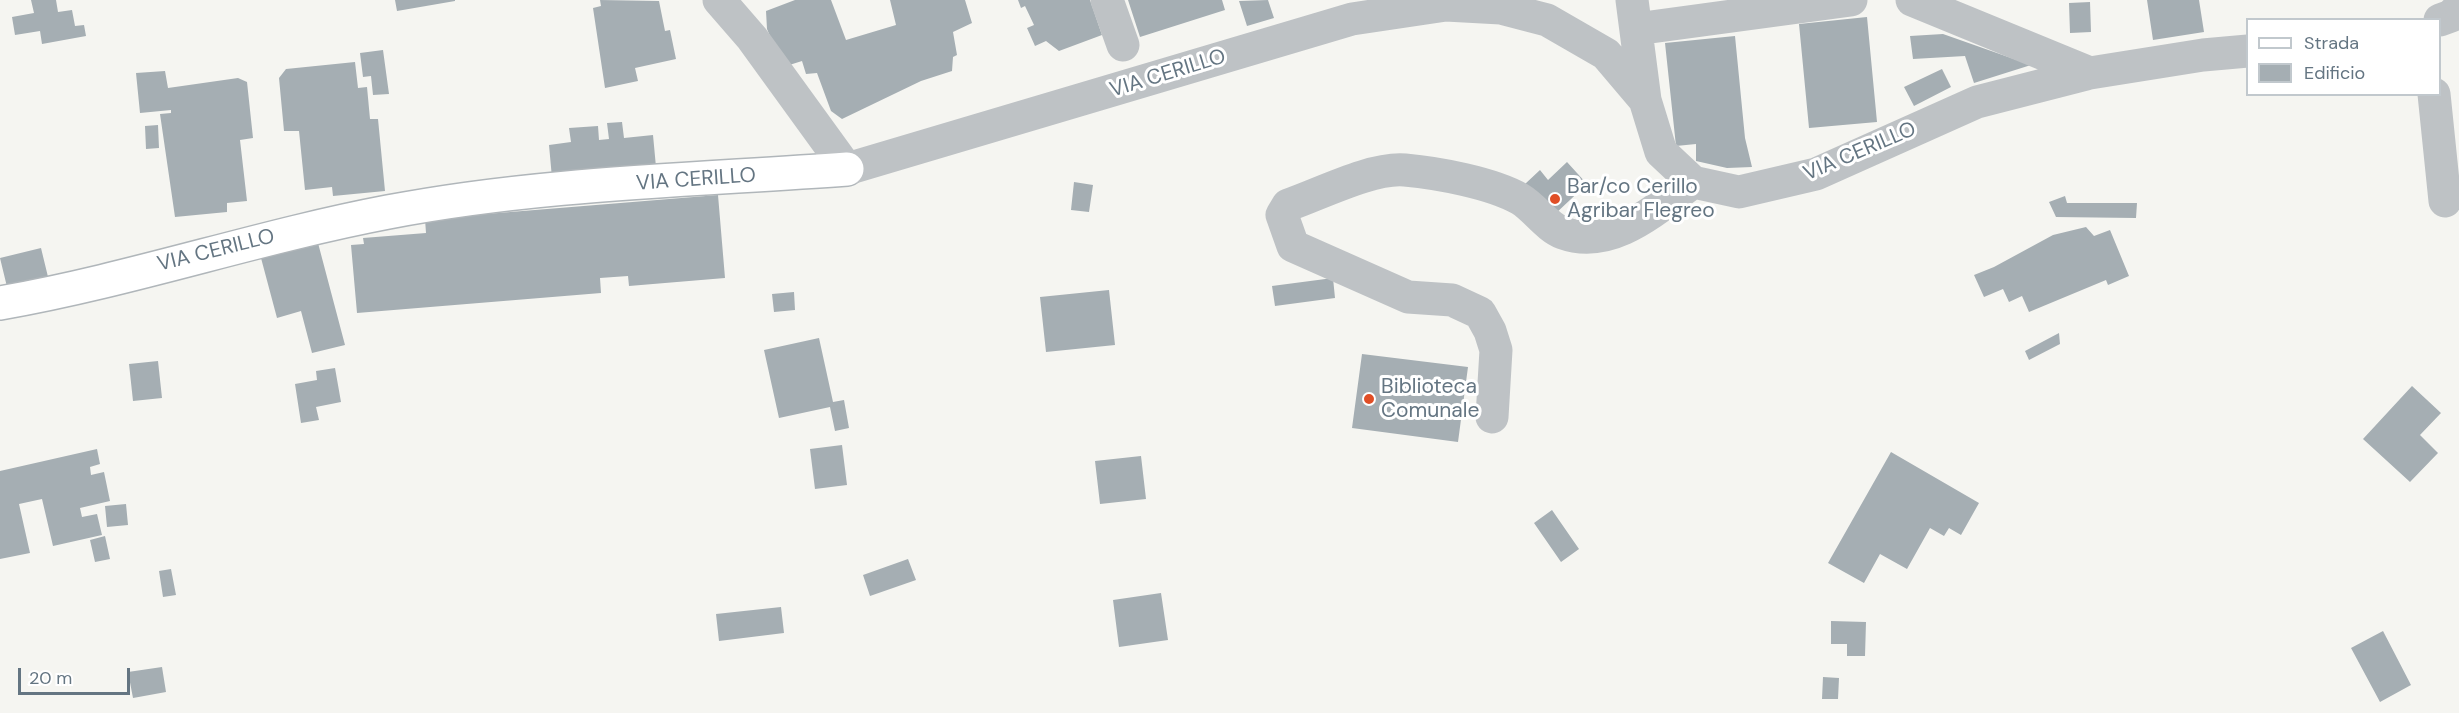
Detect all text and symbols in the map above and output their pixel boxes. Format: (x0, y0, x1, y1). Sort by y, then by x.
legend (2246, 18, 2441, 96)
text: Strada (2304, 31, 2359, 55)
street label: VIA CERILLO (1107, 44, 1229, 104)
text: Edificio (2304, 61, 2365, 85)
street label: VIA CERILLO (1800, 117, 1920, 187)
street label: VIA CERILLO (635, 163, 757, 197)
place label: Bar/co Cerillo Agribar Flegreo (1567, 174, 1715, 224)
marker: Bar/co Cerillo Agribar Flegreo (1548, 192, 1562, 206)
street label: VIA CERILLO (155, 224, 277, 278)
place label: Biblioteca Comunale (1381, 374, 1479, 424)
marker: Biblioteca Comunale (1362, 392, 1376, 406)
scale bar (21, 656, 134, 694)
text: 20 m (29, 666, 72, 690)

